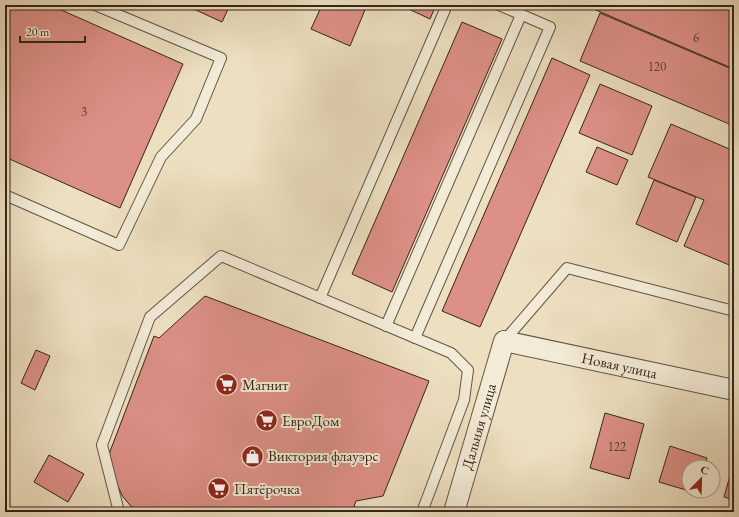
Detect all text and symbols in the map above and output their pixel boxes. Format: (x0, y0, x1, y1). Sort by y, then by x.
scale bar (20, 18, 85, 44)
text: 20 m (26, 24, 50, 40)
house number: 6 (693, 29, 699, 46)
house number: 120 (648, 58, 666, 75)
house number: 3 (81, 103, 87, 120)
street label: Новая улица (580, 348, 659, 382)
supermarket icon: Магнит (213, 372, 239, 398)
place label: Магнит (242, 375, 288, 394)
street label: Дальняя улица (457, 381, 500, 472)
supermarket icon: ЕвроДом (254, 408, 280, 434)
place label: ЕвроДом (282, 411, 340, 430)
house number: 122 (608, 438, 627, 455)
shop icon: Виктория флауэрс (239, 443, 265, 469)
place label: Виктория флауэрс (268, 446, 379, 465)
north arrow (681, 459, 721, 499)
text: С (699, 462, 711, 478)
supermarket icon: Пятёрочка (205, 476, 231, 502)
place label: Пятёрочка (234, 479, 300, 498)

